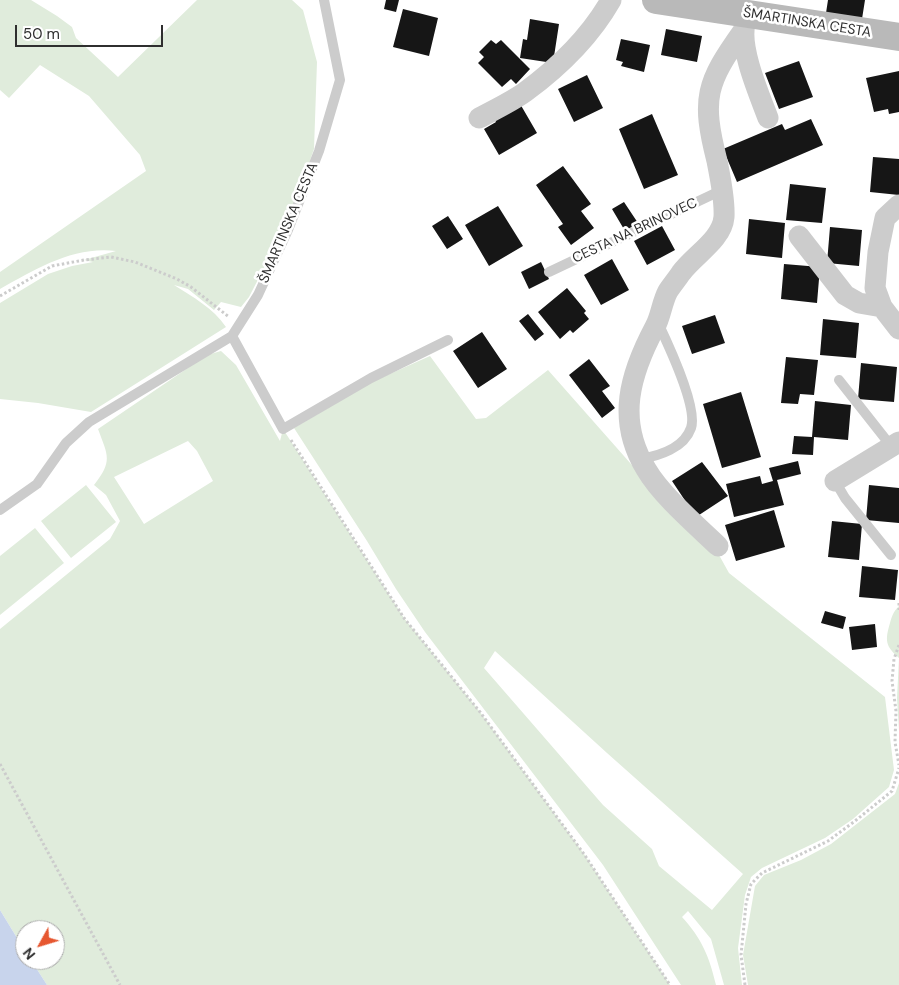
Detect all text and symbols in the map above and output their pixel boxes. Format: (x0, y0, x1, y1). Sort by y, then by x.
street label: ŠMARTINSKA CESTA (742, 5, 872, 41)
scale bar (18, 15, 165, 47)
text: 50 m (23, 24, 60, 44)
street label: ŠMARTINSKA CESTA (256, 160, 322, 286)
street label: CESTA NA BRINOVEC (570, 195, 700, 267)
north arrow (15, 920, 65, 970)
text: N (19, 944, 39, 963)

